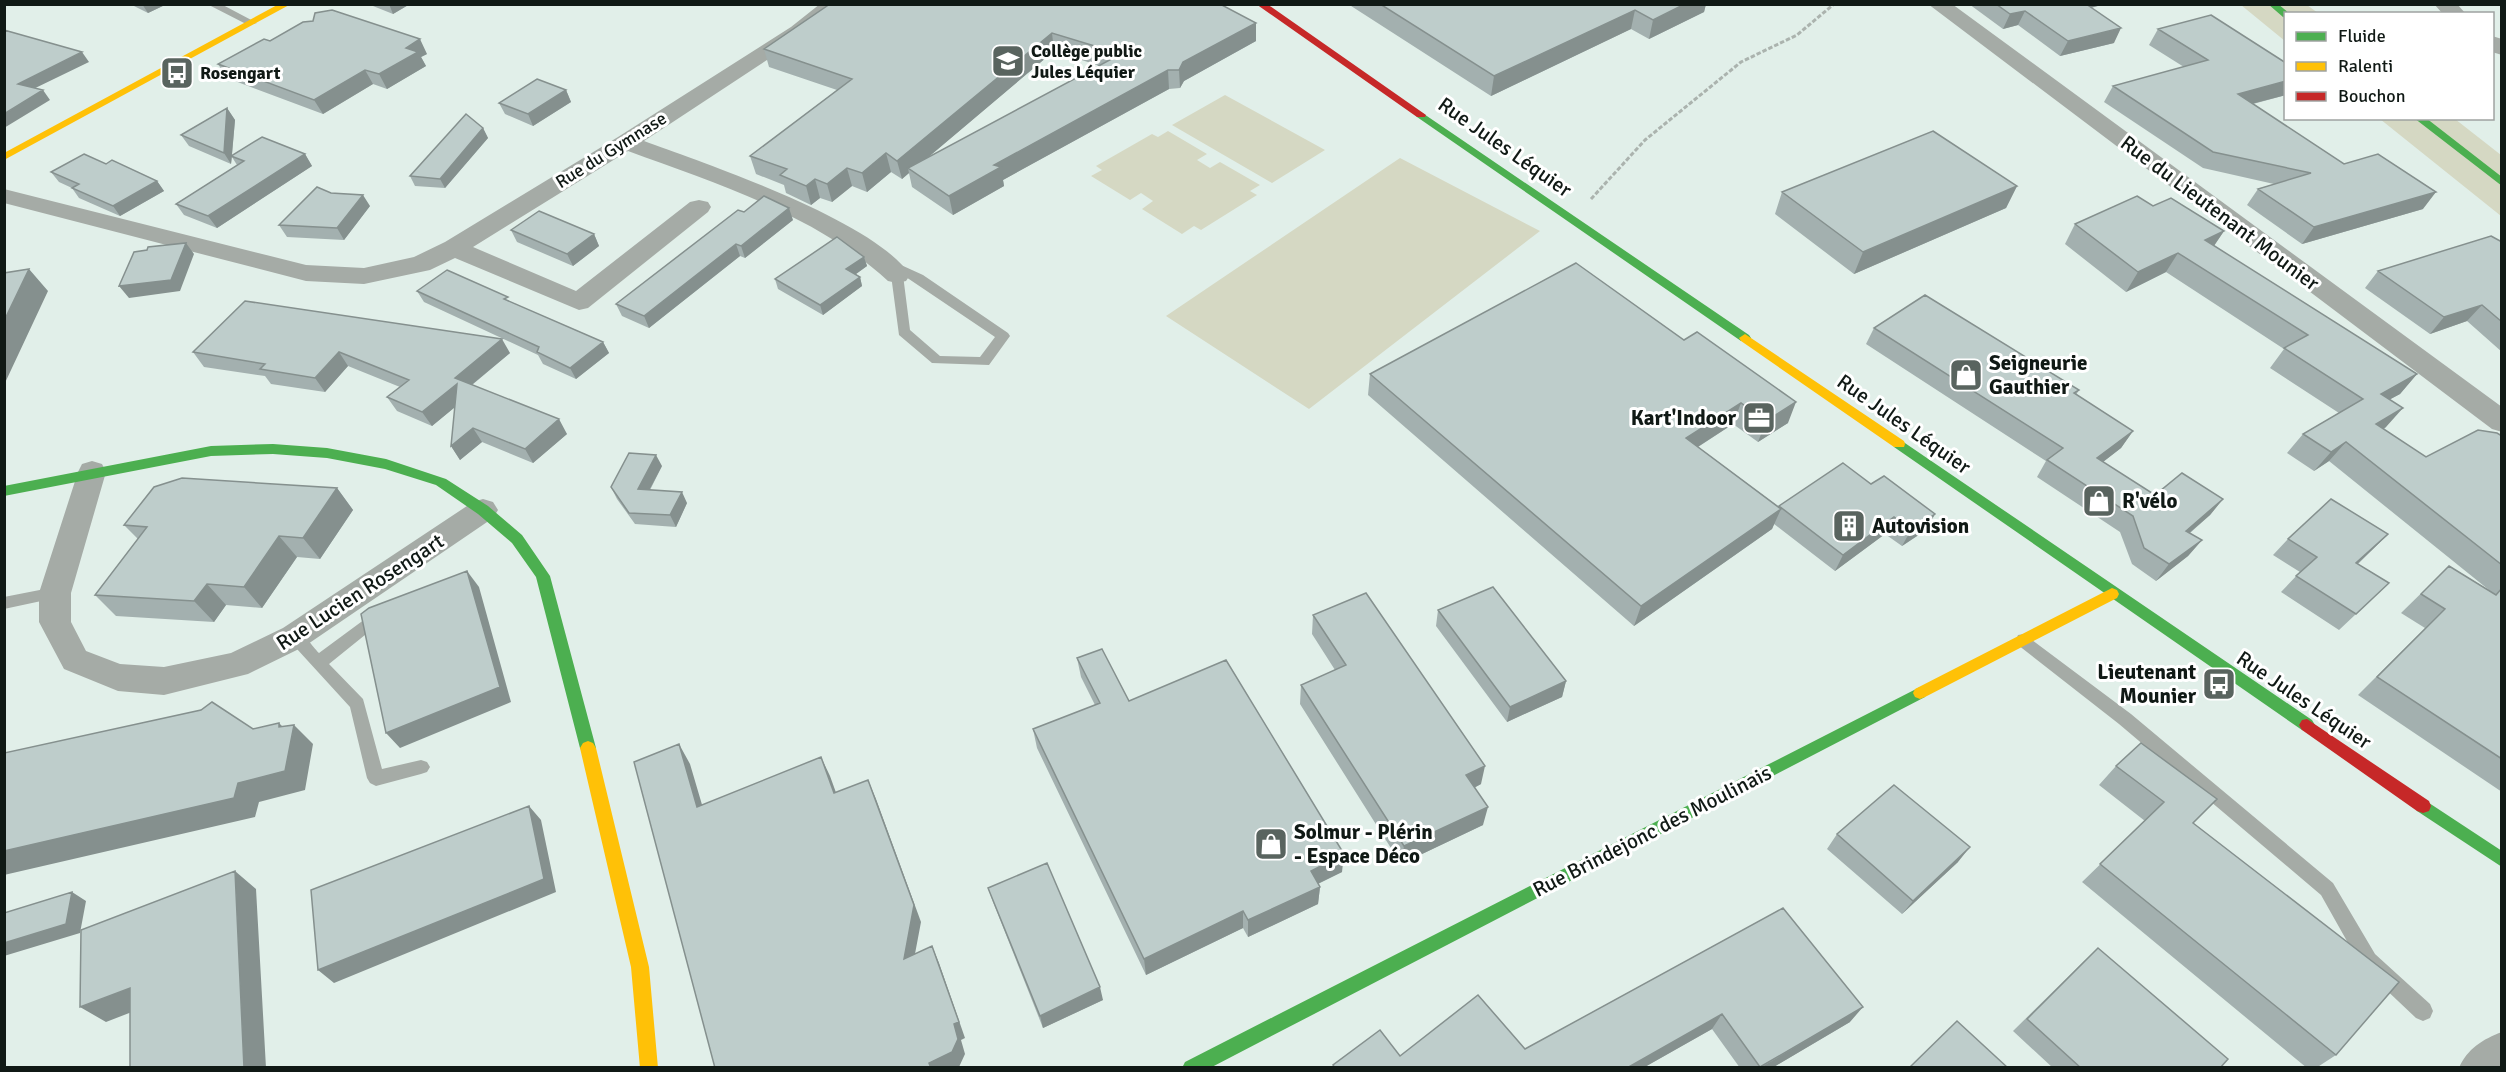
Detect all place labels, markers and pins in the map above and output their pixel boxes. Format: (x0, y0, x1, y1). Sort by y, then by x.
place label: Collège public Jules Léquier (1031, 40, 1143, 83)
school or university icon: Collège public Jules Léquier (990, 43, 1026, 79)
bus stop icon: Rosengart (159, 55, 195, 91)
place label: Rosengart (200, 62, 281, 84)
place label: Seigneurie Gauthier (1989, 350, 2088, 400)
shop icon: Seigneurie Gauthier (1948, 357, 1984, 393)
office icon: Kart'Indoor (1741, 400, 1777, 436)
place label: Kart'Indoor (1631, 405, 1737, 431)
shop icon: R'vélo (2081, 483, 2117, 519)
place label: R'vélo (2122, 488, 2177, 514)
building icon: Autovision (1831, 508, 1867, 544)
place label: Autovision (1872, 513, 1969, 539)
place label: Lieutenant Mounier (2097, 659, 2197, 709)
bus stop icon: Lieutenant Mounier (2201, 666, 2237, 702)
place label: Solmur - Plérin - Espace Déco (1294, 819, 1433, 869)
shop icon: Solmur - Plérin - Espace Déco (1253, 826, 1289, 862)

